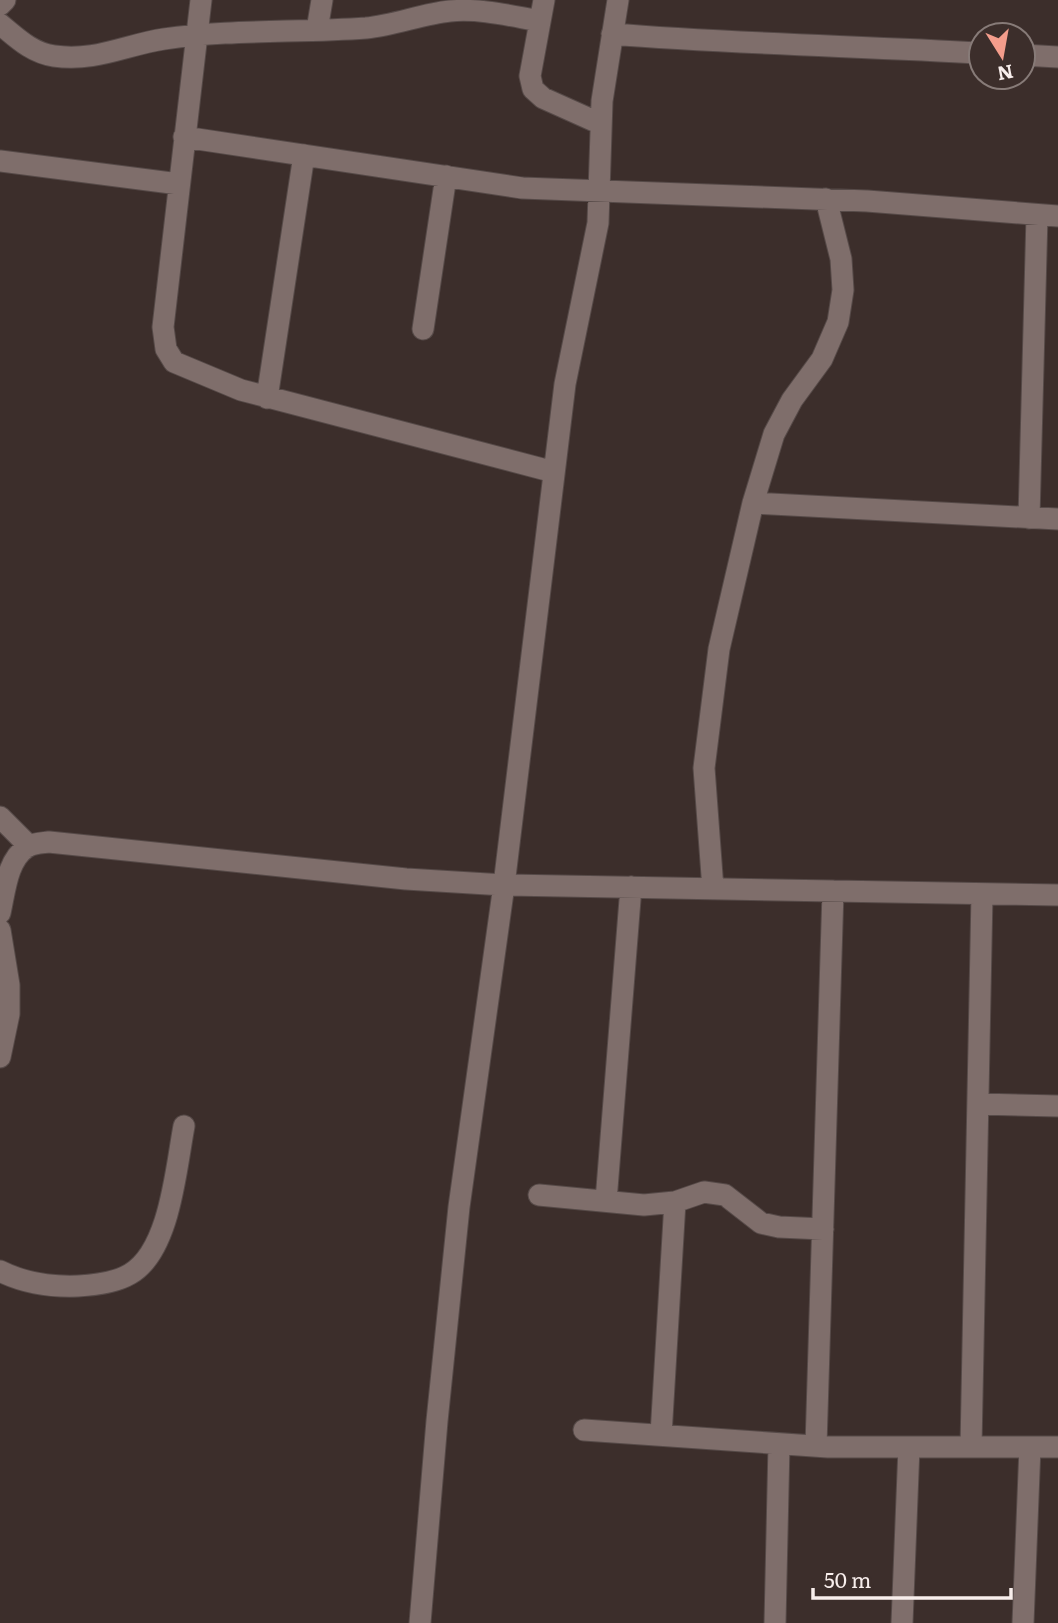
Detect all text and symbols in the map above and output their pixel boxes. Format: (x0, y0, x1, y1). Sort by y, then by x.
north arrow (967, 21, 1037, 91)
text: N (995, 58, 1016, 89)
scale bar (813, 1556, 1011, 1600)
text: 50 m (824, 1563, 871, 1594)

